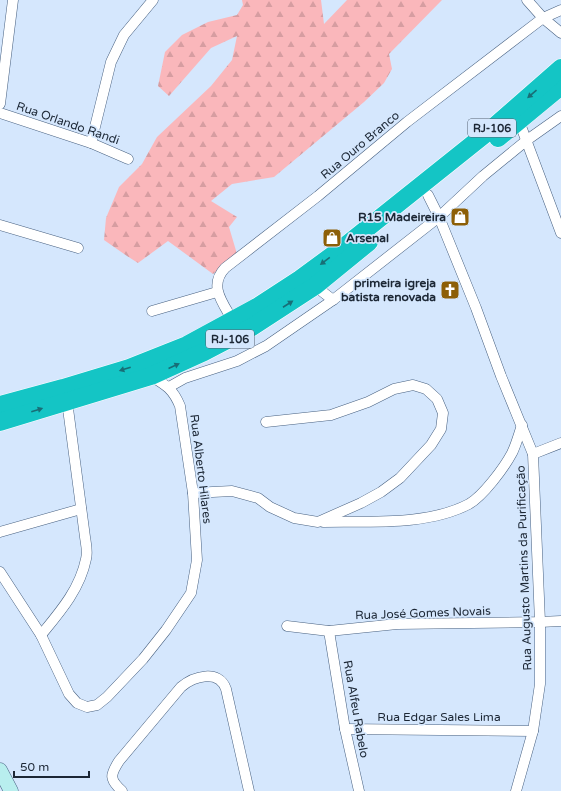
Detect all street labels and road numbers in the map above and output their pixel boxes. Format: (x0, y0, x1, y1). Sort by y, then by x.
street label: Rua Orlando Randi (15, 99, 121, 147)
street label: Rua Ouro Branco (318, 108, 402, 182)
road number: RJ-106 (468, 119, 516, 137)
road number: RJ-106 (206, 330, 254, 348)
street label: Rua Alberto Hilares (187, 414, 215, 525)
street label: Rua Augusto Martins da Purificação (513, 465, 535, 671)
street label: Rua José Gomes Novais (355, 604, 491, 622)
street label: Rua Alfeu Rabelo (341, 659, 371, 759)
street label: Rua Edgar Sales Lima (377, 710, 501, 724)

